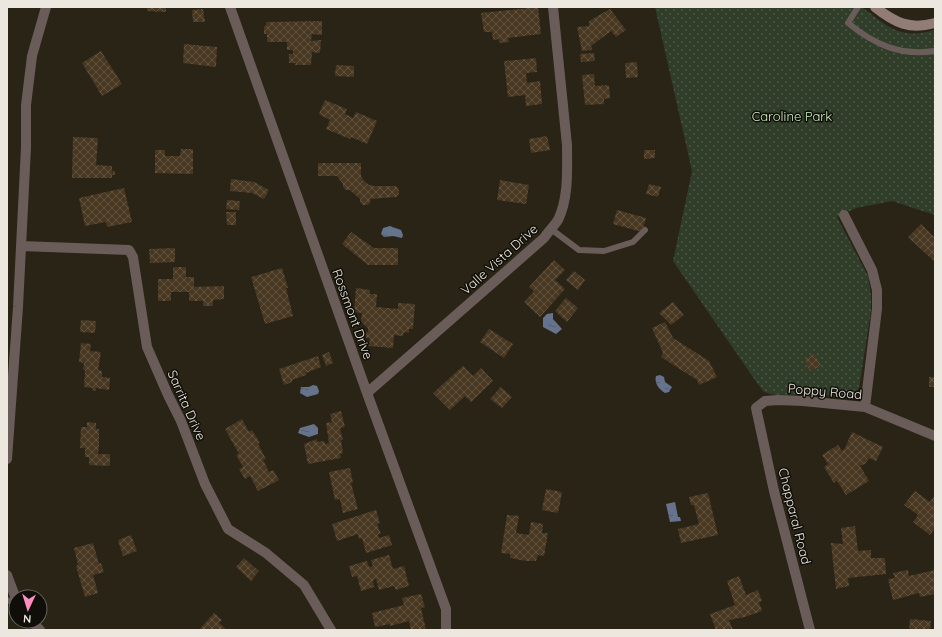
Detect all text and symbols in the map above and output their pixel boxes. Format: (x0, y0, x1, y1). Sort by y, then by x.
park label: Caroline Park (752, 108, 832, 124)
street label: Valle Vista Drive (457, 220, 541, 298)
street label: Rossmont Drive (329, 267, 377, 361)
street label: Sarrita Drive (164, 367, 210, 443)
street label: Poppy Road (787, 380, 863, 402)
street label: Chapparal Road (775, 466, 815, 566)
north arrow (8, 589, 48, 629)
text: N (23, 612, 32, 626)

